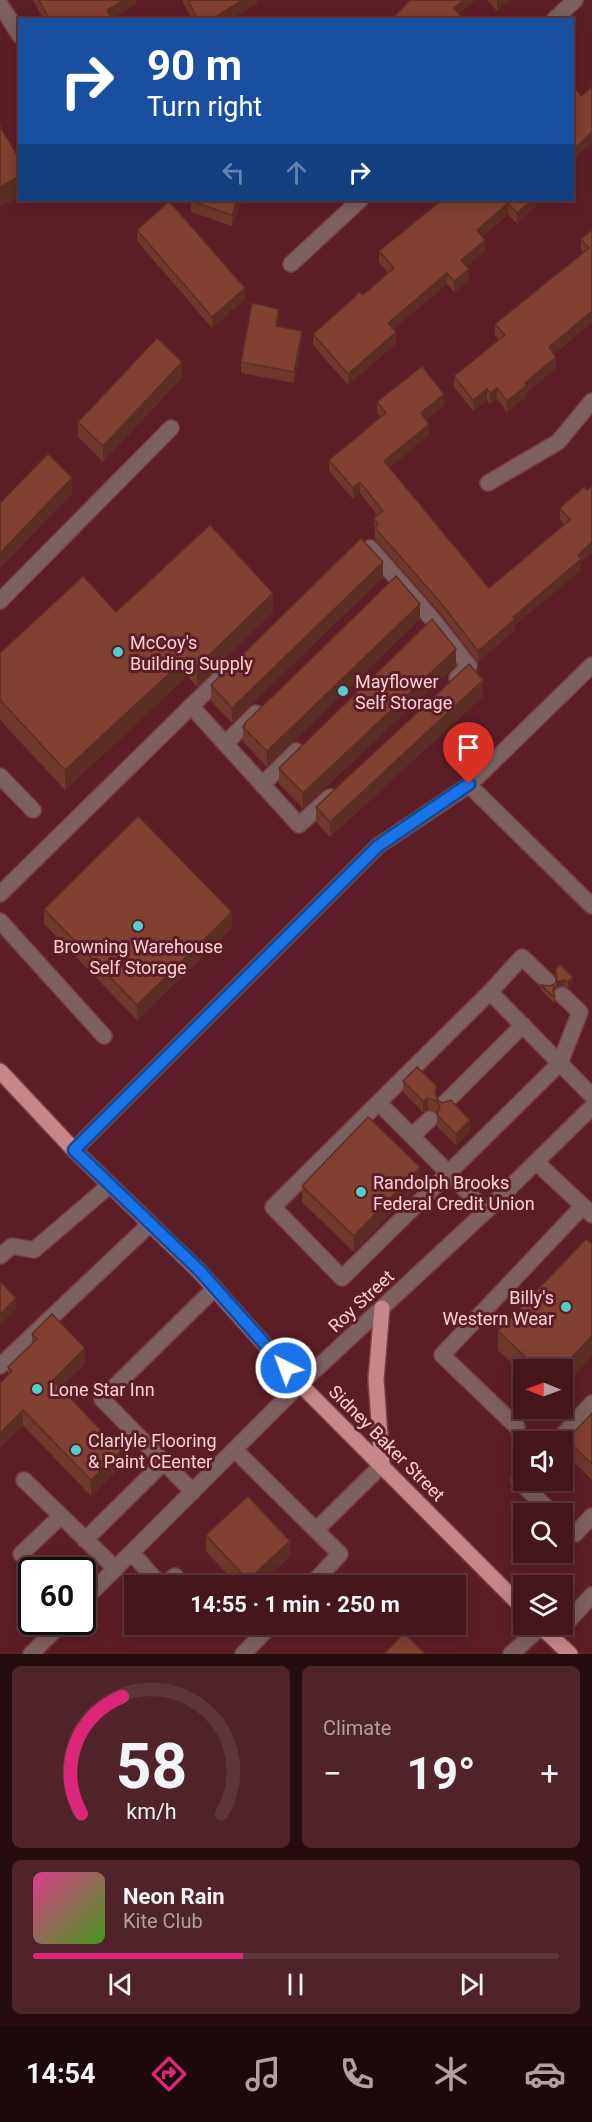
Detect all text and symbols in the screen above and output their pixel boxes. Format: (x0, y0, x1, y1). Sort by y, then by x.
text: 90 m (147, 41, 242, 90)
icon: right (48, 42, 126, 120)
text: Turn right (147, 91, 262, 123)
icon: left (217, 156, 250, 189)
icon: ahead (280, 156, 313, 189)
icon: right (343, 156, 376, 189)
place label: McCoy's Building Supply (130, 632, 253, 674)
marker: McCoy's Building Supply (111, 645, 125, 659)
place label: Mayflower Self Storage (355, 671, 452, 713)
marker: Mayflower Self Storage (336, 684, 350, 698)
pin (443, 722, 494, 784)
icon: arrive (452, 731, 485, 764)
marker: Browning Warehouse Self Storage (131, 919, 145, 933)
place label: Browning Warehouse Self Storage (53, 936, 223, 978)
place label: Randolph Brooks Federal Credit Union (373, 1172, 535, 1214)
marker: Randolph Brooks Federal Credit Union (354, 1185, 368, 1199)
street label: Roy Street (324, 1265, 398, 1337)
place label: Billy's Western Wear (442, 1287, 554, 1329)
marker: Billy's Western Wear (559, 1300, 573, 1314)
position arrow (254, 1336, 318, 1400)
north arrow (513, 1359, 573, 1419)
map controls (513, 1359, 573, 1635)
place label: Lone Star Inn (49, 1379, 155, 1400)
street label: Sidney Baker Street (325, 1381, 449, 1505)
marker: Lone Star Inn (30, 1382, 44, 1396)
place label: Clarlyle Flooring & Paint CEenter (88, 1430, 217, 1472)
button: sound (513, 1431, 573, 1491)
marker: Clarlyle Flooring & Paint CEenter (69, 1443, 83, 1457)
button: search (513, 1503, 573, 1563)
speed limit sign: 60 (18, 1557, 96, 1635)
button: layers (513, 1575, 573, 1635)
text: 14:55 · 1 min · 250 m (190, 1592, 400, 1617)
text: Climate (323, 1716, 391, 1740)
text: 58 (115, 1730, 187, 1803)
text: 19° (406, 1747, 476, 1800)
text: − (323, 1754, 342, 1793)
text: + (540, 1754, 559, 1793)
text: km/h (126, 1799, 176, 1824)
text: Neon Rain (123, 1884, 225, 1909)
text: Kite Club (123, 1909, 203, 1933)
icon: previous (104, 1968, 137, 2001)
icon: pause (279, 1968, 312, 2001)
icon: next (455, 1968, 488, 2001)
icon: directions (148, 2053, 190, 2095)
icon: music (242, 2053, 284, 2095)
icon: phone (336, 2053, 378, 2095)
icon: climate (430, 2053, 472, 2095)
icon: car (524, 2053, 566, 2095)
text: 14:54 (26, 2058, 96, 2090)

